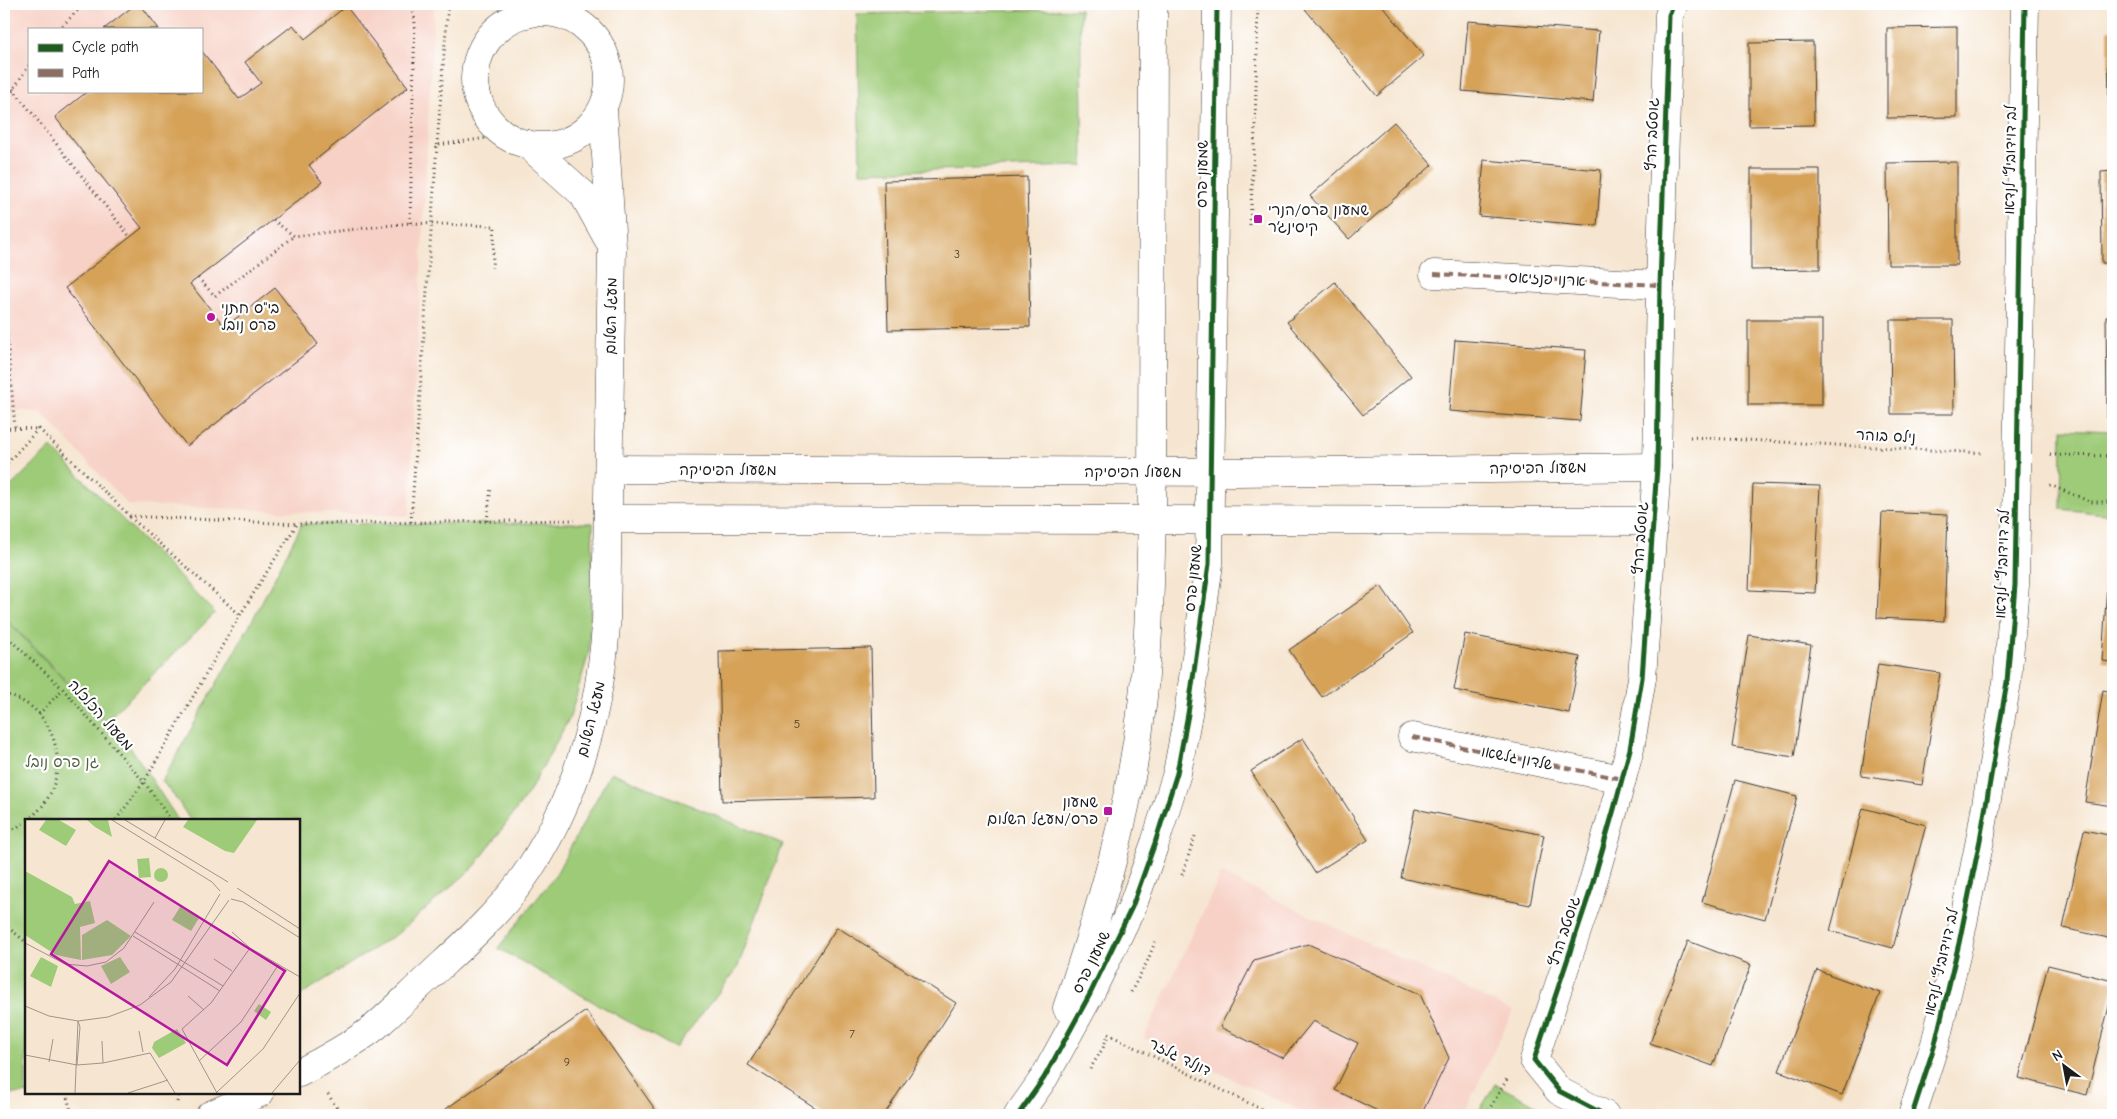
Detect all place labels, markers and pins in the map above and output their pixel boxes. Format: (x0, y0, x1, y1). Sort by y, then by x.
place label: שמעון פרס/הנרי קיסינג׳ר (1268, 201, 1369, 237)
marker: שמעון פרס/הנרי קיסינג׳ר (1252, 213, 1264, 225)
place label: בי"ס חתני פרס נובל (221, 299, 280, 334)
marker: בי"ס חתני פרס נובל (205, 311, 217, 323)
place label: שמעון פרס/מעגל השלום (987, 793, 1098, 828)
marker: שמעון פרס/מעגל השלום (1102, 805, 1114, 817)

